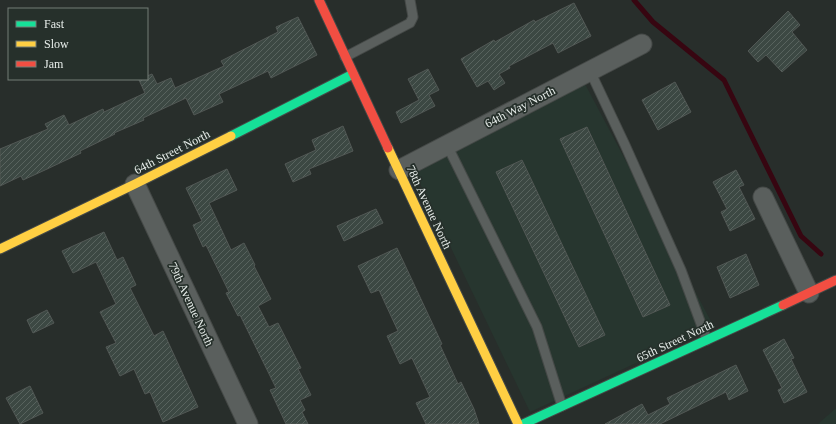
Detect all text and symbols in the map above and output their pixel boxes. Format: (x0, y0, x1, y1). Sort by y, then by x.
legend (8, 8, 148, 80)
text: Fast (44, 17, 65, 31)
text: Slow (44, 37, 69, 51)
text: Jam (44, 57, 64, 71)
street label: 64th Way North (483, 83, 557, 131)
street label: 64th Street North (132, 127, 212, 177)
street label: 78th Avenue North (403, 163, 455, 251)
street label: 79th Avenue North (165, 260, 217, 348)
street label: 65th Street North (634, 317, 716, 365)

